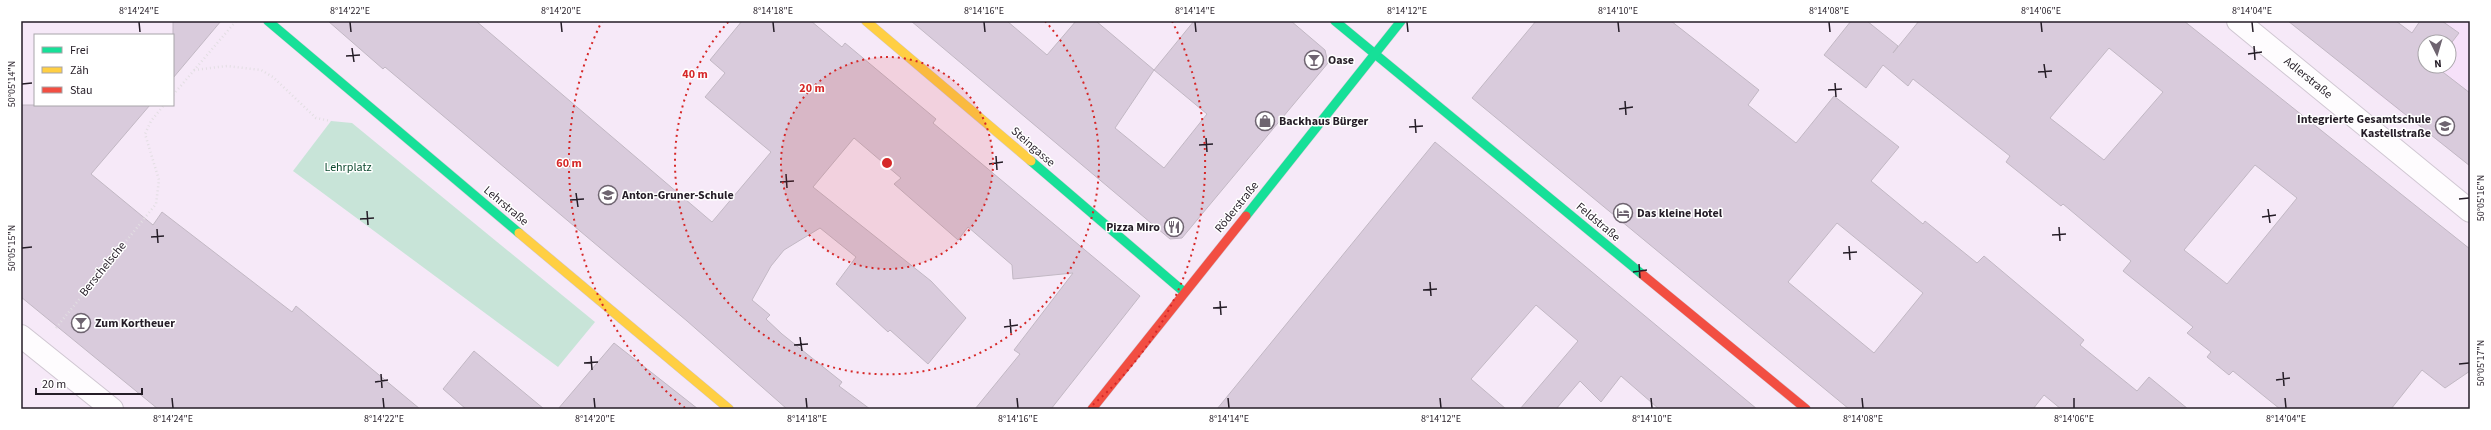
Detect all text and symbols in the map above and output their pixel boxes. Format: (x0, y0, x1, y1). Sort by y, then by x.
text: 8°14'24"E (119, 4, 159, 18)
text: 8°14'22"E (330, 4, 370, 18)
text: 8°14'20"E (541, 4, 581, 18)
text: 8°14'18"E (753, 4, 793, 18)
text: 8°14'16"E (964, 4, 1004, 18)
text: 8°14'14"E (1175, 4, 1215, 18)
text: 8°14'12"E (1387, 4, 1427, 18)
text: 8°14'10"E (1598, 4, 1638, 18)
text: 8°14'08"E (1809, 4, 1849, 18)
text: 8°14'06"E (2021, 4, 2061, 18)
text: 8°14'04"E (2232, 4, 2272, 18)
legend (34, 34, 174, 106)
north arrow (2417, 34, 2457, 74)
text: Frei (70, 42, 89, 59)
bar icon: Oase (1303, 49, 1325, 71)
place label: Oase (1328, 52, 1354, 69)
street label: Adlerstraße (2280, 53, 2336, 103)
text: N (2434, 56, 2442, 71)
text: 50°05'14"N (5, 61, 19, 107)
text: Zäh (70, 62, 89, 79)
text: 40 m (682, 66, 708, 83)
text: 20 m (799, 80, 825, 97)
text: Stau (70, 82, 93, 99)
shop icon: Backhaus Bürger (1254, 110, 1276, 132)
place label: Integrierte Gesamtschule Kastellstraße (2297, 111, 2431, 142)
place label: Backhaus Bürger (1279, 113, 1369, 130)
school or university icon: Integrierte Gesamtschule Kastellstraße (2434, 115, 2456, 137)
street label: Steingasse (1007, 123, 1059, 171)
text: 60 m (556, 155, 582, 172)
centre of rings (880, 156, 894, 170)
park label: Lehrplatz (324, 159, 372, 176)
text: 50°05'16"N (2474, 175, 2488, 221)
street label: Röderstraße (1211, 178, 1263, 236)
street label: Lehrstraße (480, 182, 532, 230)
school or university icon: Anton-Gruner-Schule (597, 184, 619, 206)
place label: Anton-Gruner-Schule (621, 187, 734, 204)
street label: Feldstraße (1572, 198, 1624, 246)
hotel icon: Das kleine Hotel (1612, 202, 1634, 224)
place label: Das kleine Hotel (1637, 205, 1723, 222)
restaurant icon: Pizza Miro (1163, 216, 1185, 238)
place label: Pizza Miro (1106, 219, 1160, 236)
text: 50°05'15"N (5, 225, 19, 271)
street label: Berschelsche (76, 238, 130, 300)
bar icon: Zum Kortheuer (70, 312, 92, 334)
place label: Zum Kortheuer (95, 315, 175, 332)
text: 50°05'17"N (2474, 340, 2488, 386)
scale bar (36, 370, 142, 396)
text: 20 m (42, 376, 66, 393)
text: 8°14'24"E (153, 412, 193, 426)
text: 8°14'22"E (364, 412, 404, 426)
text: 8°14'20"E (575, 412, 615, 426)
text: 8°14'18"E (787, 412, 827, 426)
text: 8°14'16"E (998, 412, 1038, 426)
text: 8°14'14"E (1209, 412, 1249, 426)
text: 8°14'12"E (1421, 412, 1461, 426)
text: 8°14'10"E (1632, 412, 1672, 426)
text: 8°14'08"E (1843, 412, 1883, 426)
text: 8°14'06"E (2054, 412, 2094, 426)
text: 8°14'04"E (2266, 412, 2306, 426)

